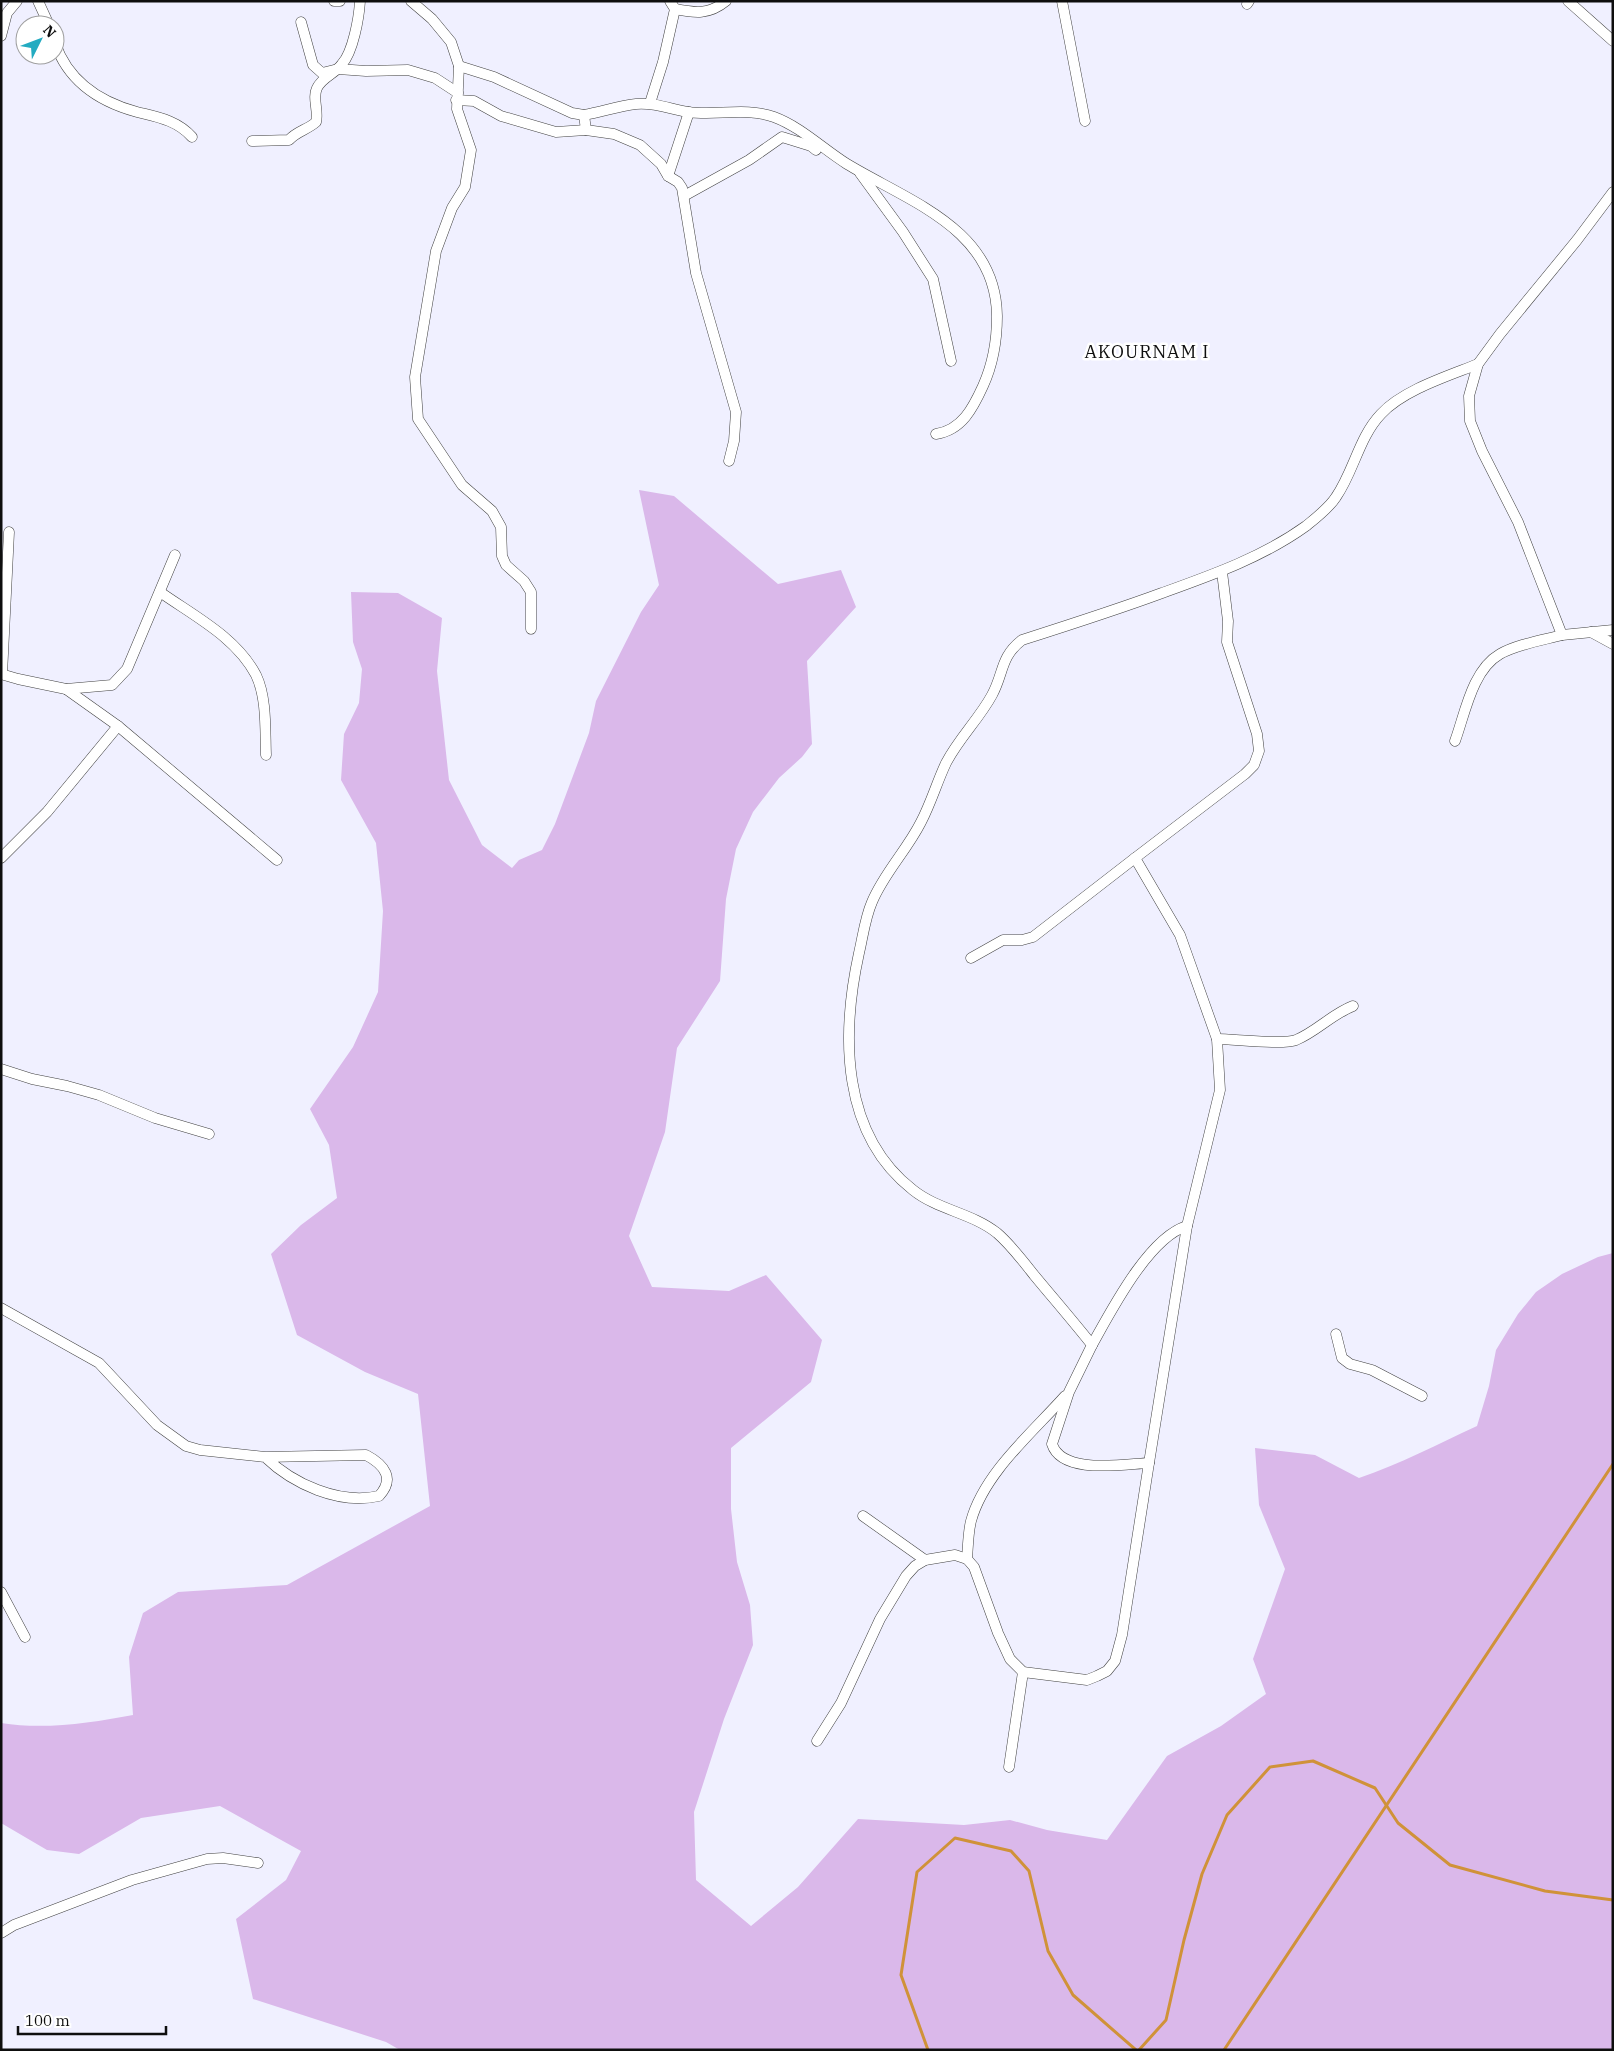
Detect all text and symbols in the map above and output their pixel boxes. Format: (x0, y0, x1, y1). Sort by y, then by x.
north arrow (15, 15, 65, 65)
text: N (39, 21, 60, 41)
district label: AKOURNAM I (1084, 340, 1210, 363)
scale bar (18, 2004, 165, 2036)
text: 100 m (25, 2011, 70, 2030)

